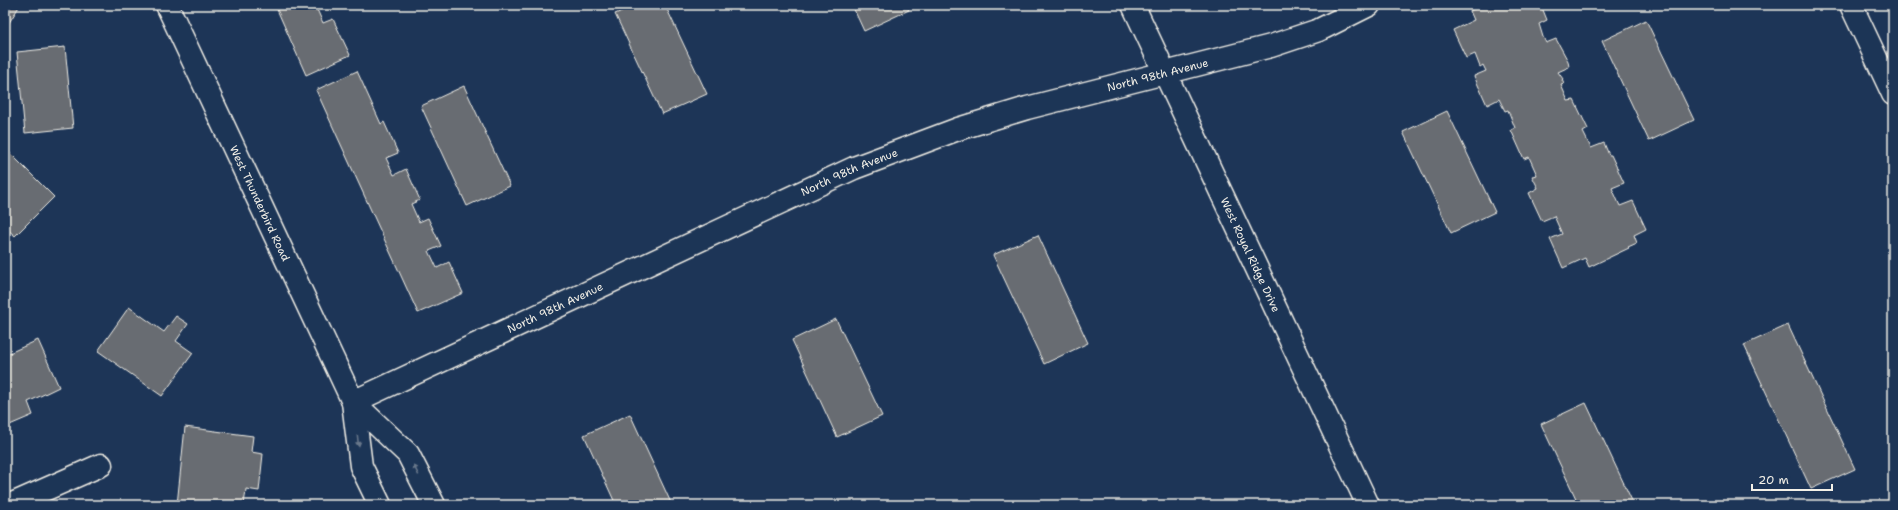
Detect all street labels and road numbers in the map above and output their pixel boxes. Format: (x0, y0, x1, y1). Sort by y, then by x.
street label: North 98th Avenue (1105, 55, 1210, 95)
street label: West Thunderbird Road (226, 143, 294, 264)
street label: North 98th Avenue (798, 145, 900, 199)
street label: West Royal Ridge Drive (1217, 195, 1284, 315)
street label: North 98th Avenue (505, 279, 605, 336)

